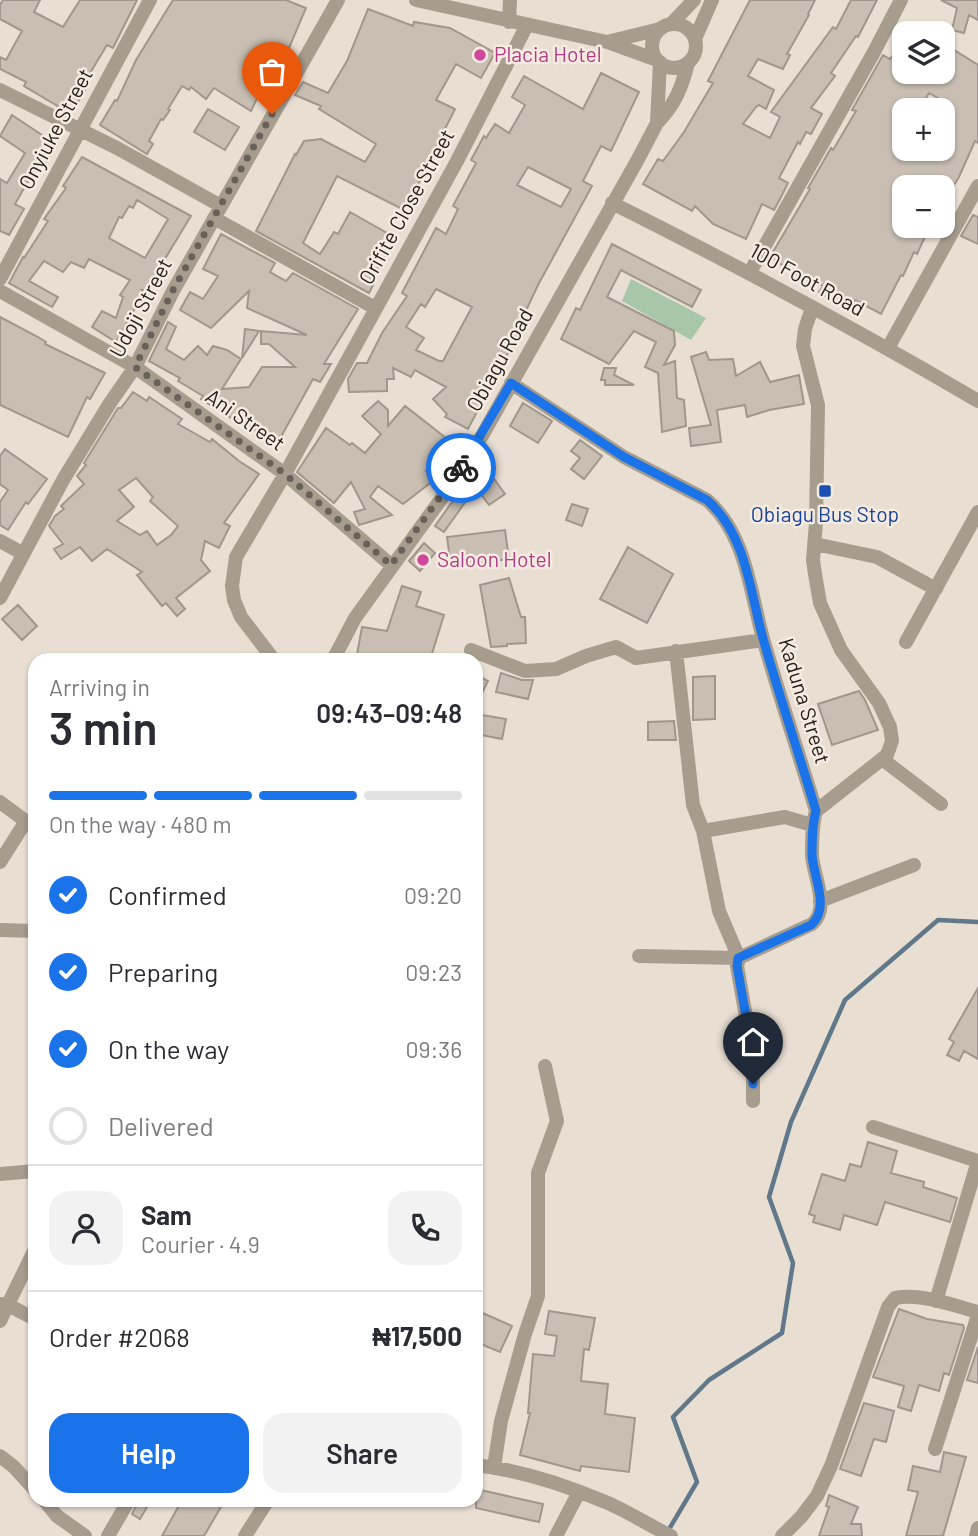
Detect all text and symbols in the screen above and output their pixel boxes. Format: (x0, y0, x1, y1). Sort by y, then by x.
map controls (892, 21, 955, 238)
button: layers (892, 21, 955, 84)
place label: Placia Hotel (494, 41, 602, 66)
pin (242, 42, 302, 114)
marker: Placia Hotel (472, 47, 488, 63)
icon: bag (253, 53, 291, 91)
street label: Onyiuke Street (12, 64, 97, 193)
button: + (892, 98, 955, 161)
street label: Orifite Close Street (353, 124, 459, 288)
button: − (892, 175, 955, 238)
street label: 100 Foot Road (746, 237, 870, 321)
street label: Udoji Street (103, 253, 176, 361)
street label: Obiagu Road (460, 303, 537, 415)
street label: Ani Street (201, 382, 290, 455)
courier (426, 433, 496, 503)
icon: bike (442, 449, 480, 487)
marker: Obiagu Bus Stop (817, 483, 833, 499)
place label: Obiagu Bus Stop (751, 501, 899, 526)
place label: Saloon Hotel (437, 546, 552, 571)
marker: Saloon Hotel (415, 552, 431, 568)
street label: Kaduna Street (774, 635, 836, 766)
text: Arriving in (49, 673, 150, 701)
text: 09:43–09:48 (316, 697, 462, 728)
text: 3 min (49, 699, 158, 754)
text: On the way · 480 m (49, 810, 232, 838)
icon: check (49, 876, 87, 914)
text: Confirmed (108, 879, 227, 910)
text: 09:20 (404, 881, 462, 909)
icon: check (49, 953, 87, 991)
text: Preparing (108, 956, 218, 987)
text: 09:23 (405, 958, 462, 986)
pin (723, 1012, 783, 1084)
icon: home (734, 1023, 772, 1061)
icon: check (49, 1030, 87, 1068)
text: On the way (108, 1033, 229, 1064)
text: 09:36 (406, 1035, 462, 1063)
text: Delivered (108, 1110, 214, 1141)
button: person (49, 1191, 123, 1265)
button: phone (388, 1191, 462, 1265)
text: Sam (141, 1199, 192, 1230)
text: Courier · 4.9 (141, 1230, 260, 1258)
text: ₦17,500 (372, 1320, 462, 1351)
text: Order #2068 (49, 1321, 190, 1352)
button: Help (49, 1413, 249, 1493)
button: Share (263, 1413, 462, 1493)

